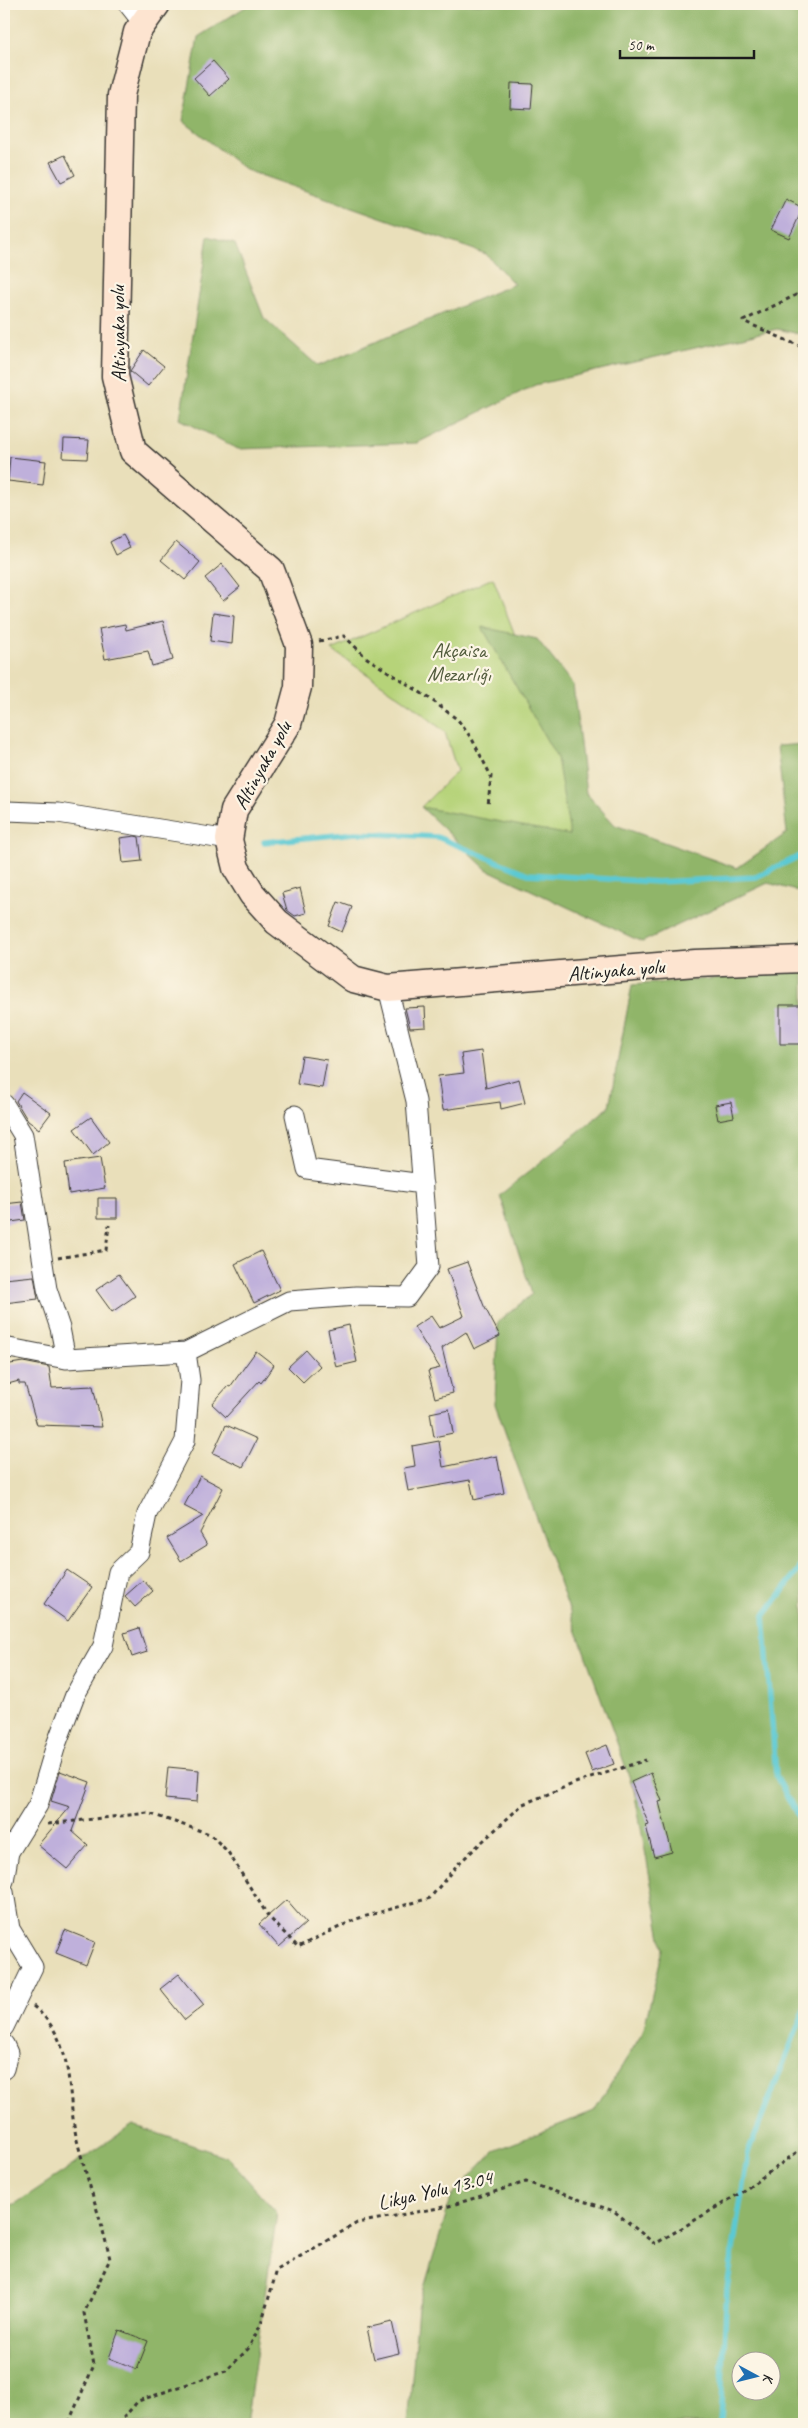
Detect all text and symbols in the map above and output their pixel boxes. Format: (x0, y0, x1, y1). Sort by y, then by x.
scale bar (620, 28, 754, 60)
text: 50 m (628, 36, 655, 55)
street label: Altinyaka yolu (104, 284, 132, 383)
park label: Akçaisa Mezarlığı (427, 637, 492, 687)
street label: Altinyaka yolu (227, 715, 298, 814)
street label: Altinyaka yolu (566, 953, 667, 987)
street label: Likya Yolu 13.04 (375, 2164, 497, 2216)
north arrow (730, 2350, 780, 2400)
text: K (759, 2373, 777, 2385)

